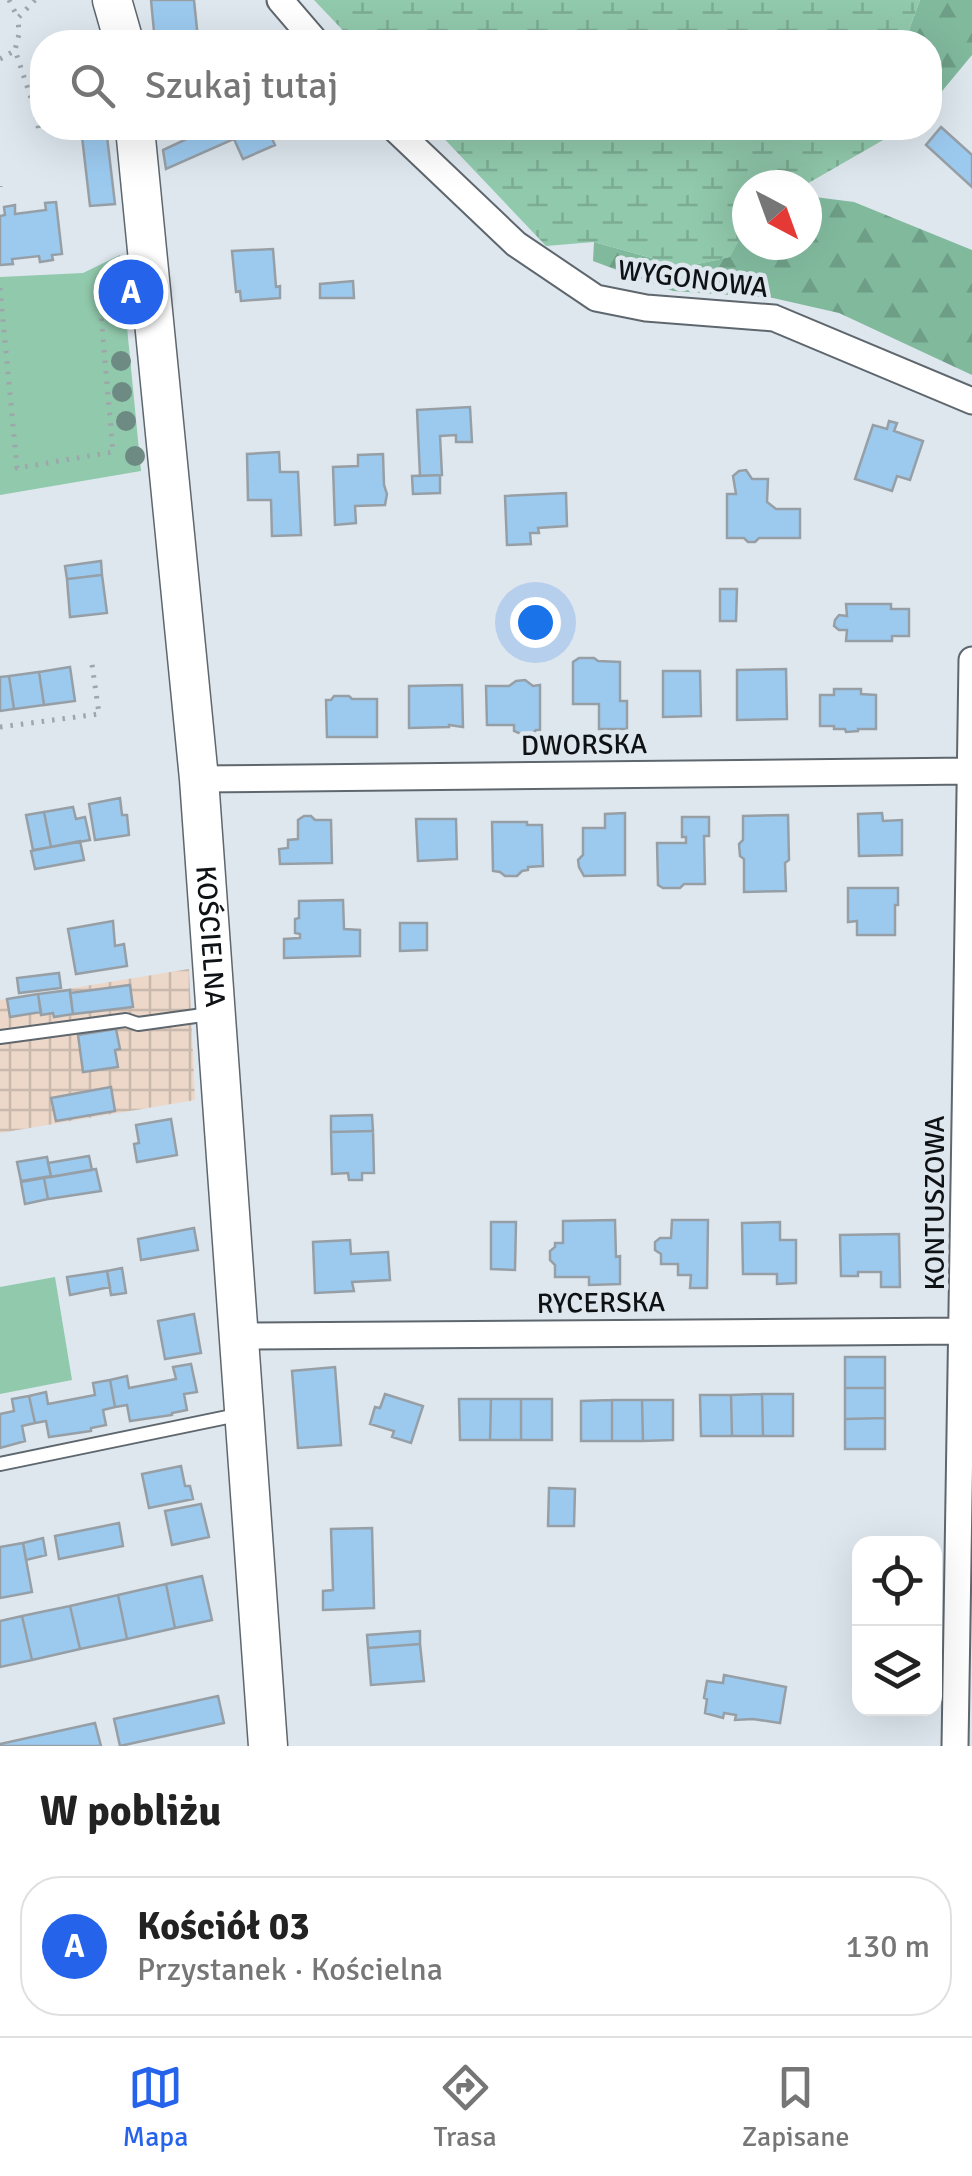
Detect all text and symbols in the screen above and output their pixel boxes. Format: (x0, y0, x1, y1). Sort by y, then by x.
search box (30, 30, 942, 140)
icon: search (65, 58, 120, 113)
text: Szukaj tutaj (145, 62, 338, 109)
north arrow (732, 170, 822, 260)
street label: WYGONOWA (616, 253, 770, 305)
pin: A (98, 254, 164, 330)
your location (510, 597, 561, 648)
street label: DWORSKA (521, 727, 647, 763)
street label: KOŚCIELNA (188, 865, 232, 1008)
street label: KONTUSZOWA (918, 1115, 952, 1291)
street label: RYCERSKA (536, 1285, 666, 1321)
map controls (852, 1536, 942, 1716)
button: locate (852, 1536, 942, 1626)
button: layers (852, 1626, 942, 1716)
text: W pobliżu (40, 1786, 221, 1837)
text: Kościół 03 (137, 1903, 310, 1950)
text: A (64, 1927, 85, 1966)
text: 130 m (846, 1927, 930, 1966)
text: Przystanek · Kościelna (137, 1950, 443, 1989)
tab: Mapa (123, 2060, 188, 2154)
tab: Trasa (434, 2060, 497, 2154)
tab: Zapisane (742, 2060, 849, 2154)

